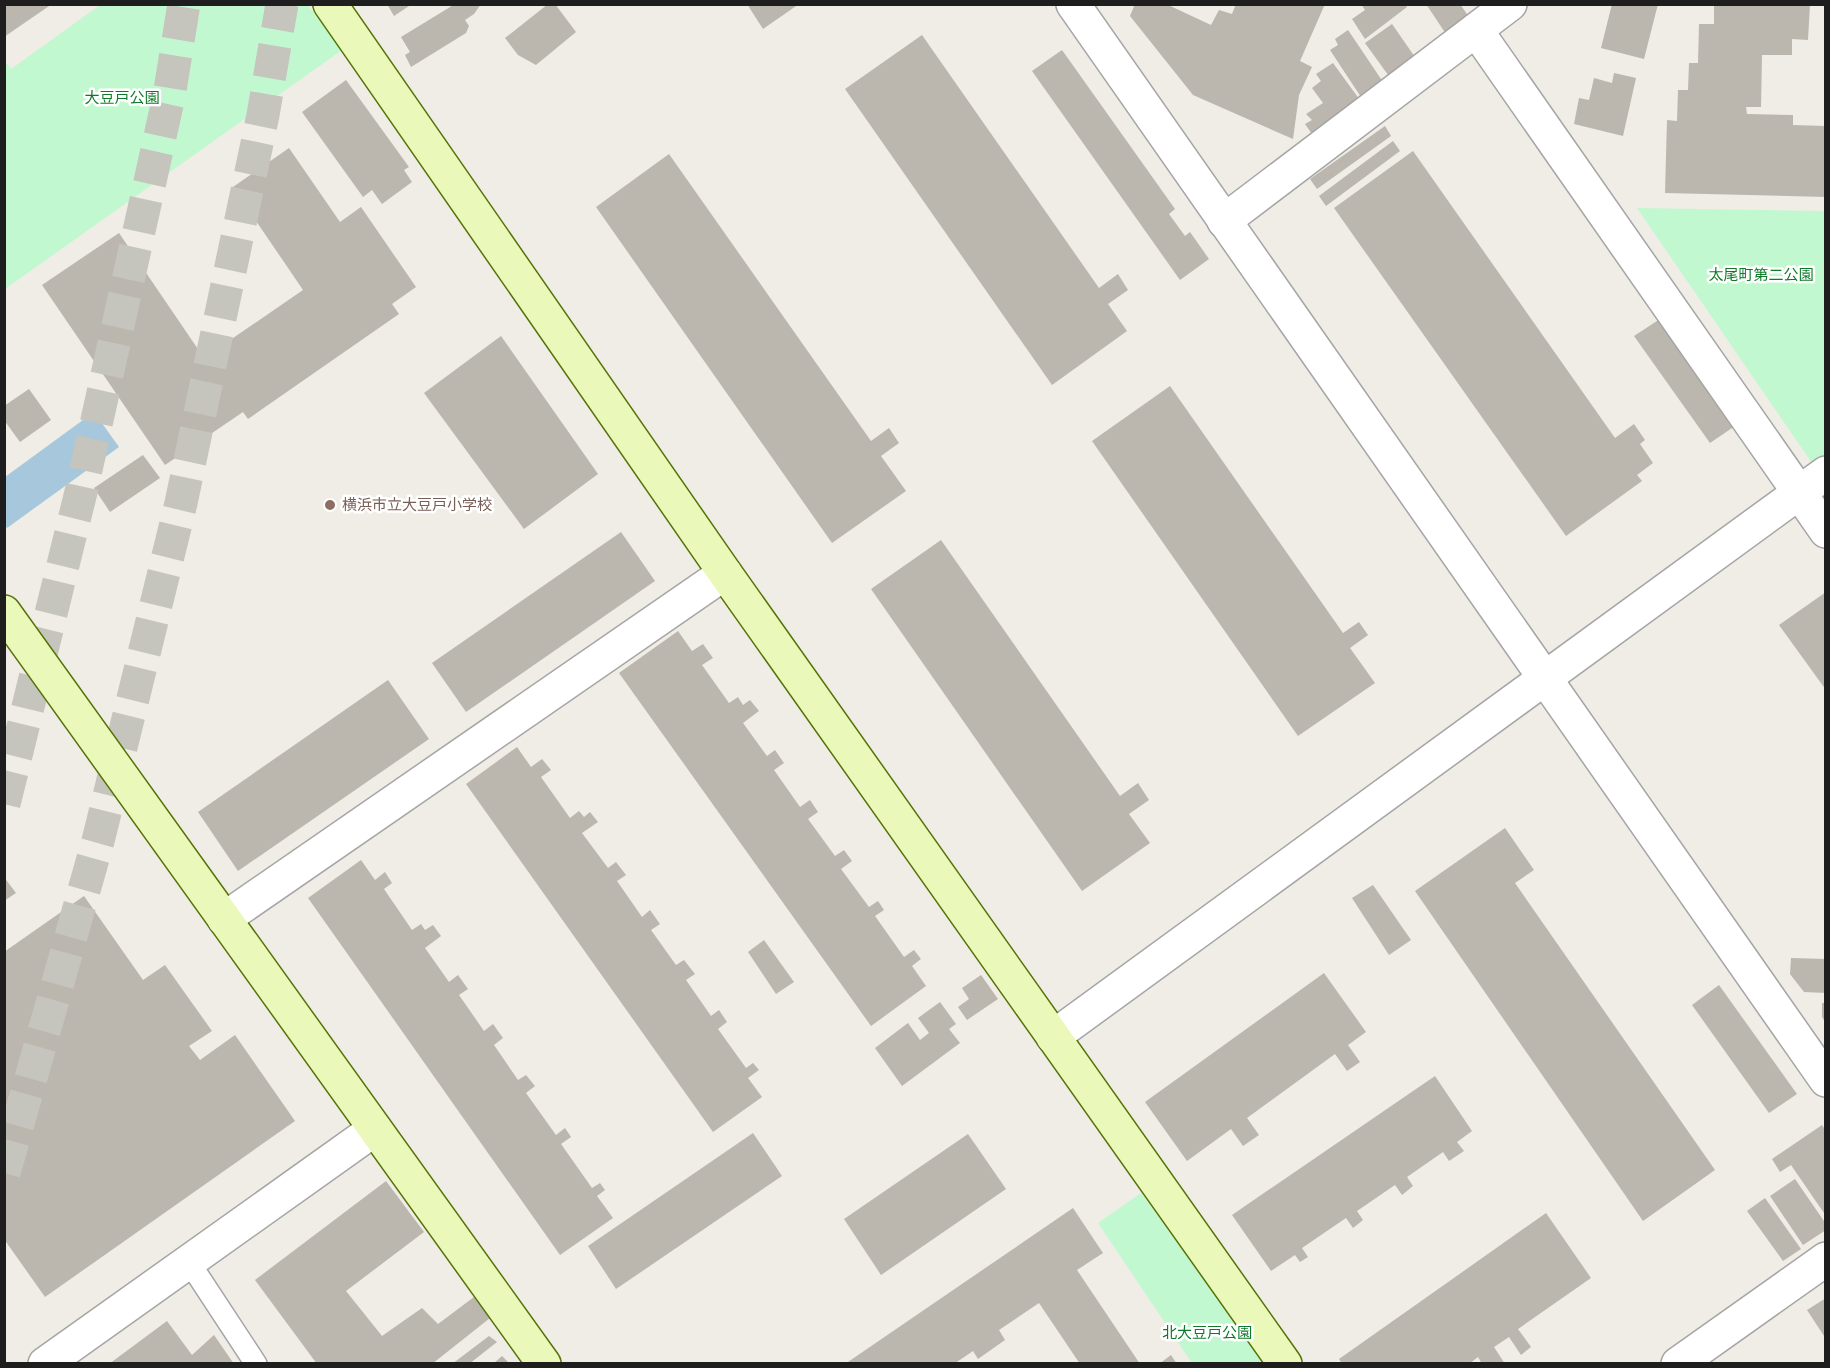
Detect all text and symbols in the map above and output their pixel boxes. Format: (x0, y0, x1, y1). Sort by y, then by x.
park label: 大豆戸公園 (84, 88, 160, 109)
park label: 太尾町第二公園 (1708, 265, 1814, 286)
place label: 横浜市立大豆戸小学校 (342, 495, 492, 516)
marker: 横浜市立大豆戸小学校 (323, 498, 337, 512)
park label: 北大豆戸公園 (1162, 1323, 1252, 1344)

